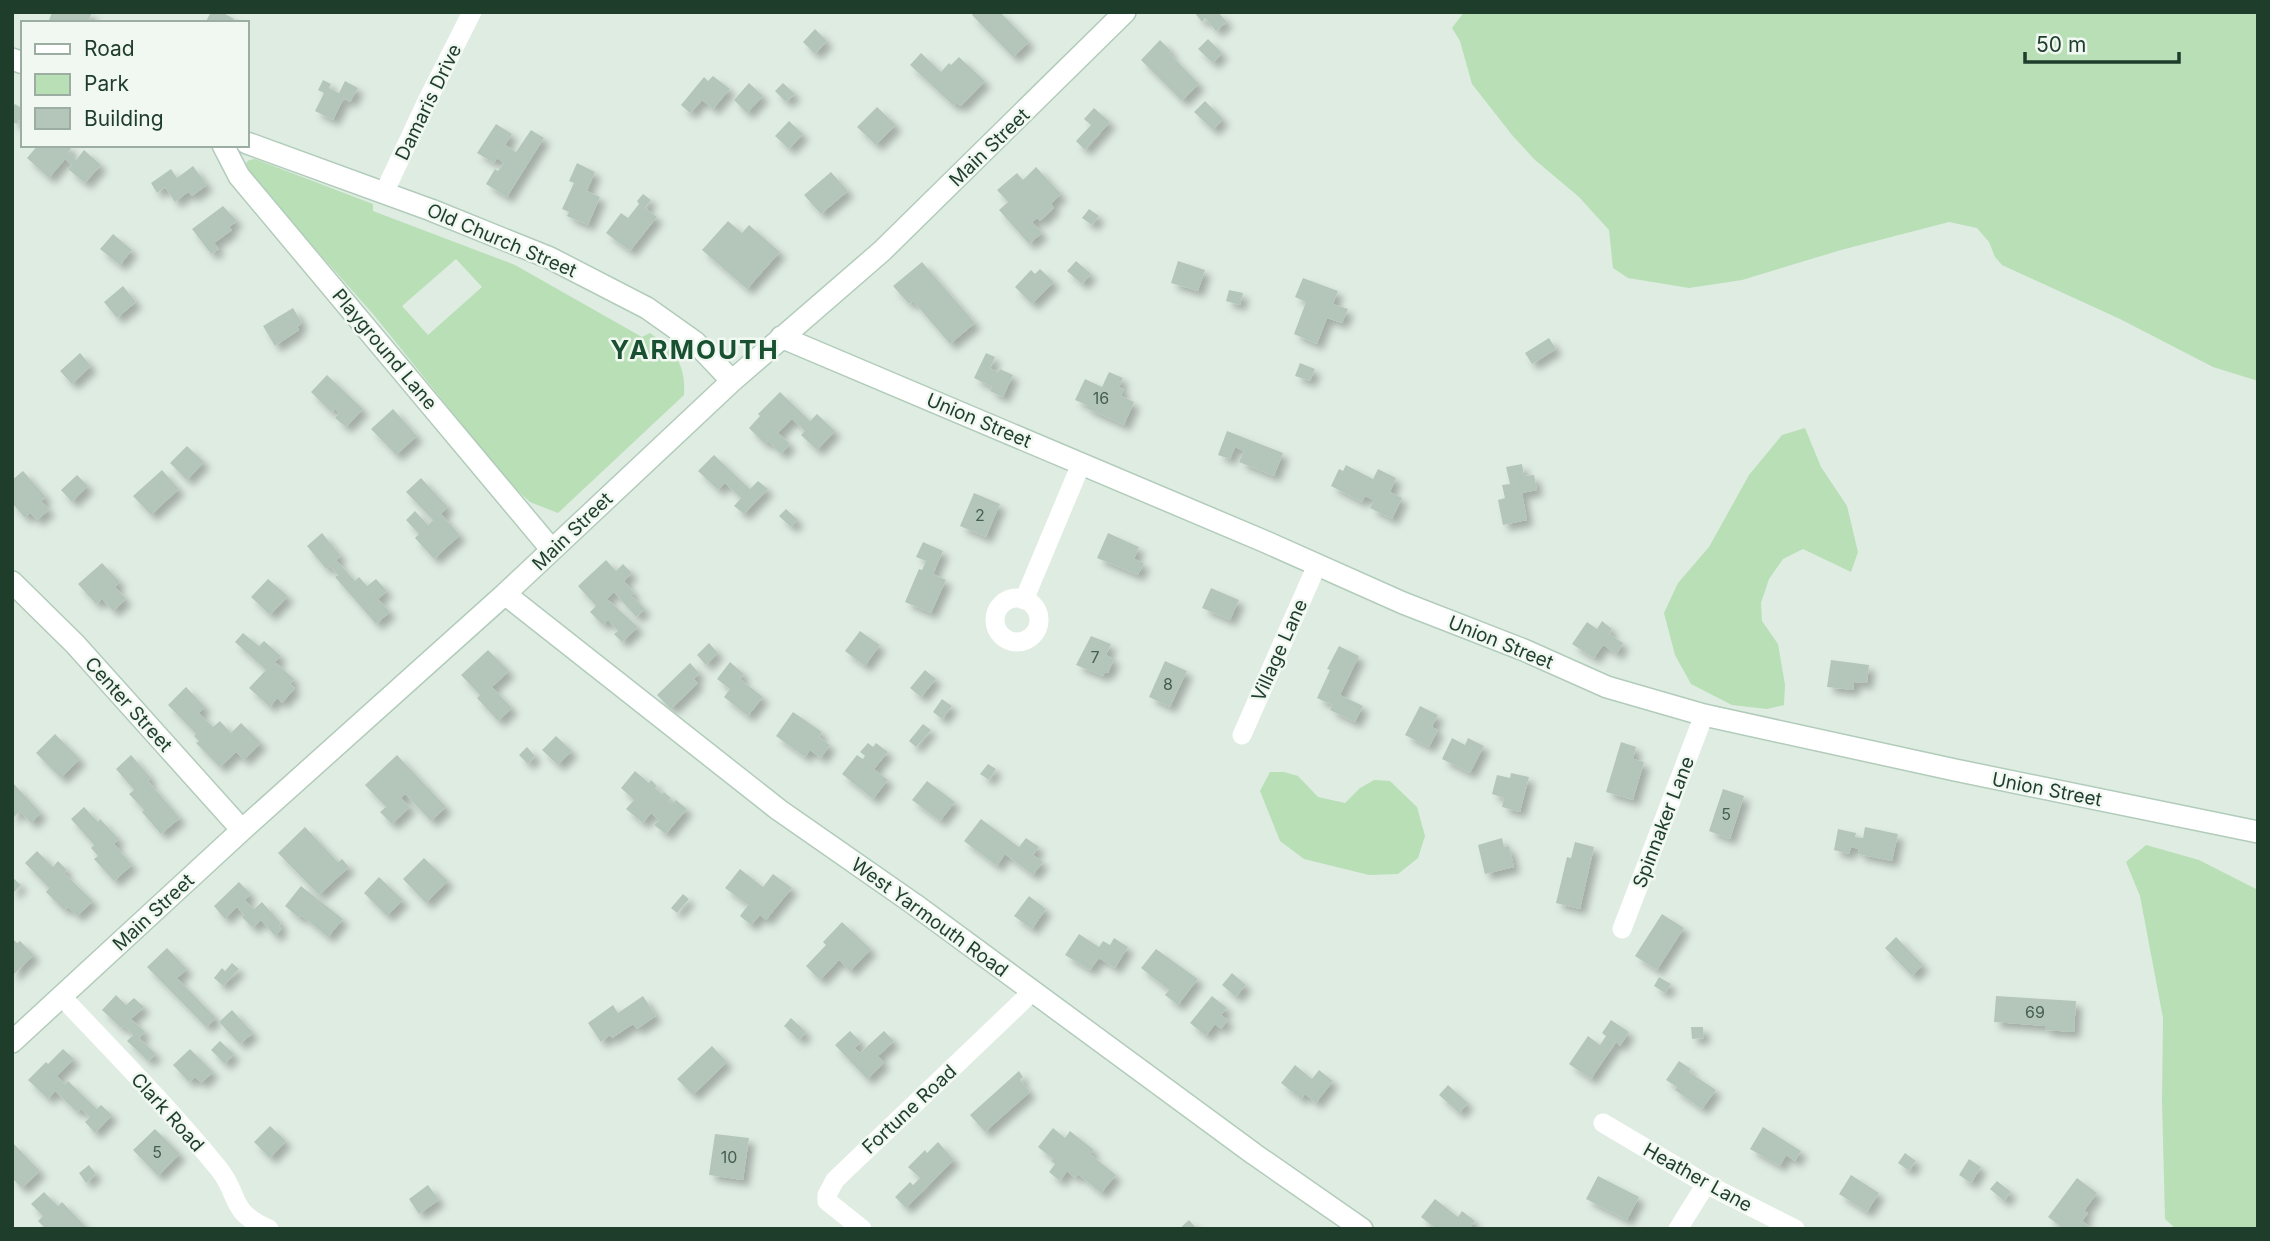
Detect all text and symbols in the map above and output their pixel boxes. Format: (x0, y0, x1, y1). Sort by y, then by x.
legend (21, 21, 248, 147)
scale bar (2025, 21, 2179, 65)
text: 50 m (2036, 32, 2086, 57)
text: Road (84, 36, 135, 61)
street label: Damaris Drive (390, 40, 466, 164)
text: Park (84, 71, 129, 96)
street label: Main Street (944, 103, 1034, 191)
text: Building (84, 106, 164, 131)
street label: Old Church Street (424, 199, 580, 282)
street label: Playground Lane (327, 284, 442, 414)
district label: YARMOUTH (610, 334, 780, 365)
street label: Union Street (923, 388, 1035, 453)
house number: 16 (1093, 388, 1109, 408)
street label: Main Street (527, 487, 617, 575)
house number: 2 (975, 505, 985, 525)
street label: Village Lane (1247, 596, 1312, 705)
street label: Union Street (1445, 611, 1557, 674)
house number: 7 (1090, 647, 1100, 667)
street label: Center Street (80, 652, 177, 756)
house number: 8 (1163, 674, 1173, 694)
street label: Spinnaker Lane (1628, 753, 1699, 891)
street label: Union Street (1990, 768, 2104, 811)
house number: 5 (1721, 804, 1731, 824)
street label: West Yarmouth Road (847, 853, 1013, 982)
street label: Main Street (108, 869, 199, 956)
house number: 69 (2025, 1002, 2045, 1022)
street label: Fortune Road (858, 1060, 961, 1159)
street label: Clark Road (126, 1068, 209, 1157)
street label: Heather Lane (1639, 1138, 1756, 1217)
house number: 5 (152, 1142, 162, 1162)
house number: 10 (721, 1147, 737, 1167)

